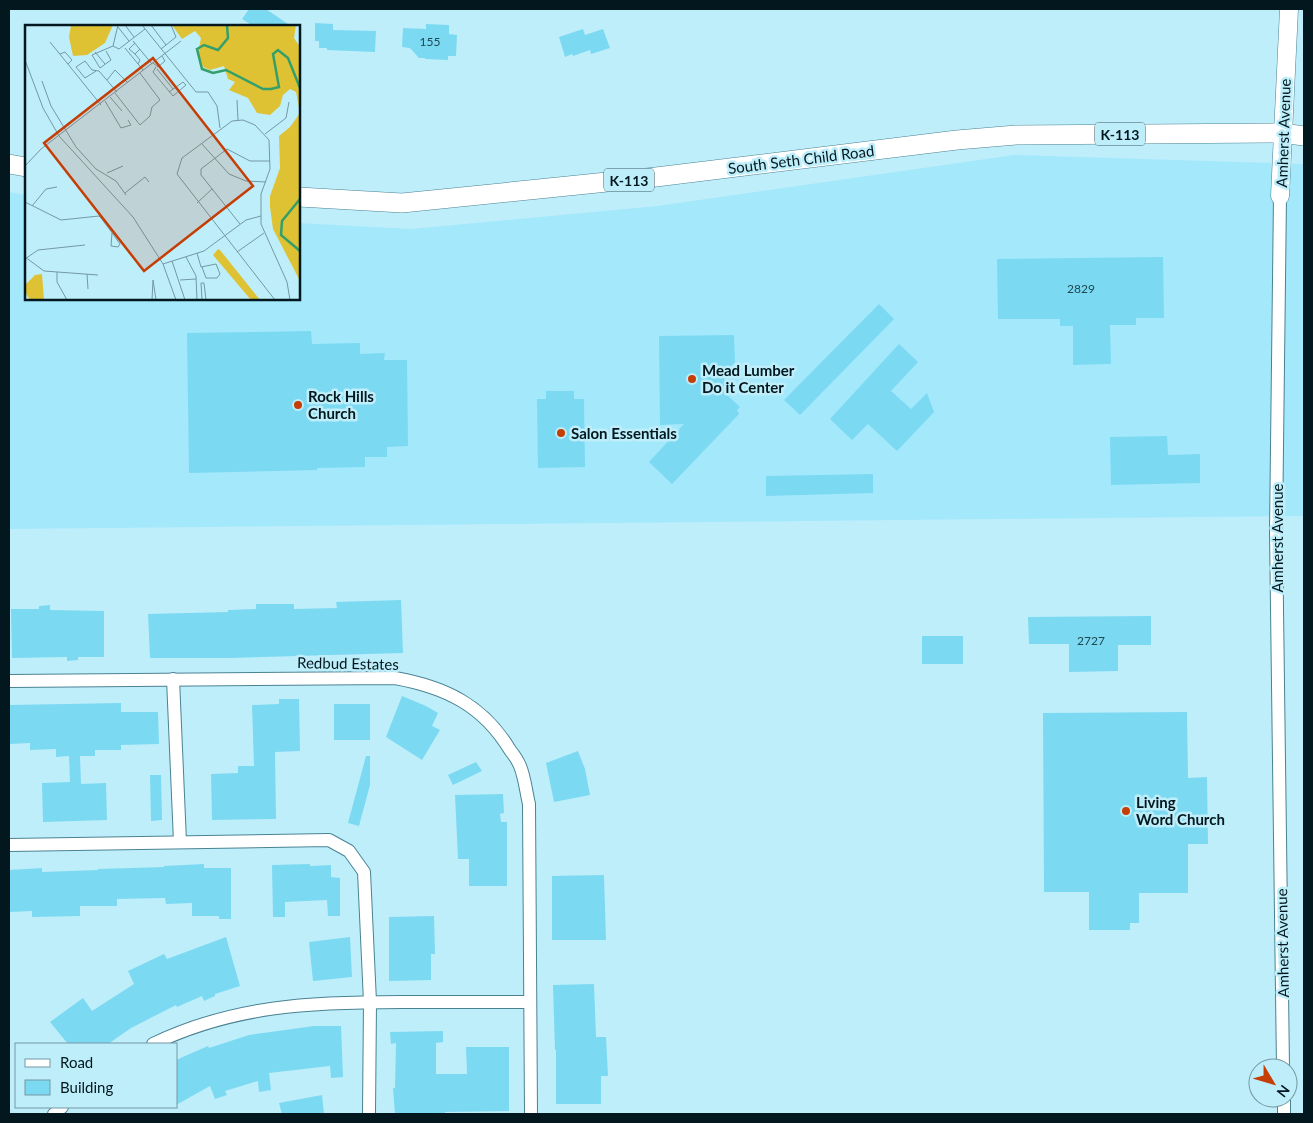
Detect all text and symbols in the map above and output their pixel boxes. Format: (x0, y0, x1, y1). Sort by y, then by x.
inset map (25, 25, 300, 300)
house number: 155 (420, 34, 440, 49)
street label: Amherst Avenue (1272, 78, 1294, 188)
road number: K-113 (1095, 122, 1145, 146)
street label: South Seth Child Road (727, 141, 875, 177)
road number: K-113 (604, 168, 654, 192)
house number: 2829 (1067, 281, 1095, 296)
place label: Mead Lumber Do it Center (702, 361, 795, 396)
marker: Mead Lumber Do it Center (686, 373, 698, 385)
place label: Rock Hills Church (308, 387, 374, 422)
marker: Rock Hills Church (292, 399, 304, 411)
place label: Salon Essentials (571, 424, 677, 442)
marker: Salon Essentials (555, 427, 567, 439)
street label: Amherst Avenue (1268, 483, 1286, 593)
house number: 2727 (1077, 633, 1105, 648)
street label: Redbud Estates (297, 653, 399, 673)
place label: Living Word Church (1136, 793, 1225, 828)
marker: Living Word Church (1120, 805, 1132, 817)
street label: Amherst Avenue (1272, 888, 1292, 998)
legend (15, 1043, 178, 1108)
text: Road (60, 1053, 93, 1071)
north arrow (1248, 1058, 1298, 1108)
text: Building (60, 1078, 113, 1096)
text: N (1274, 1082, 1294, 1101)

